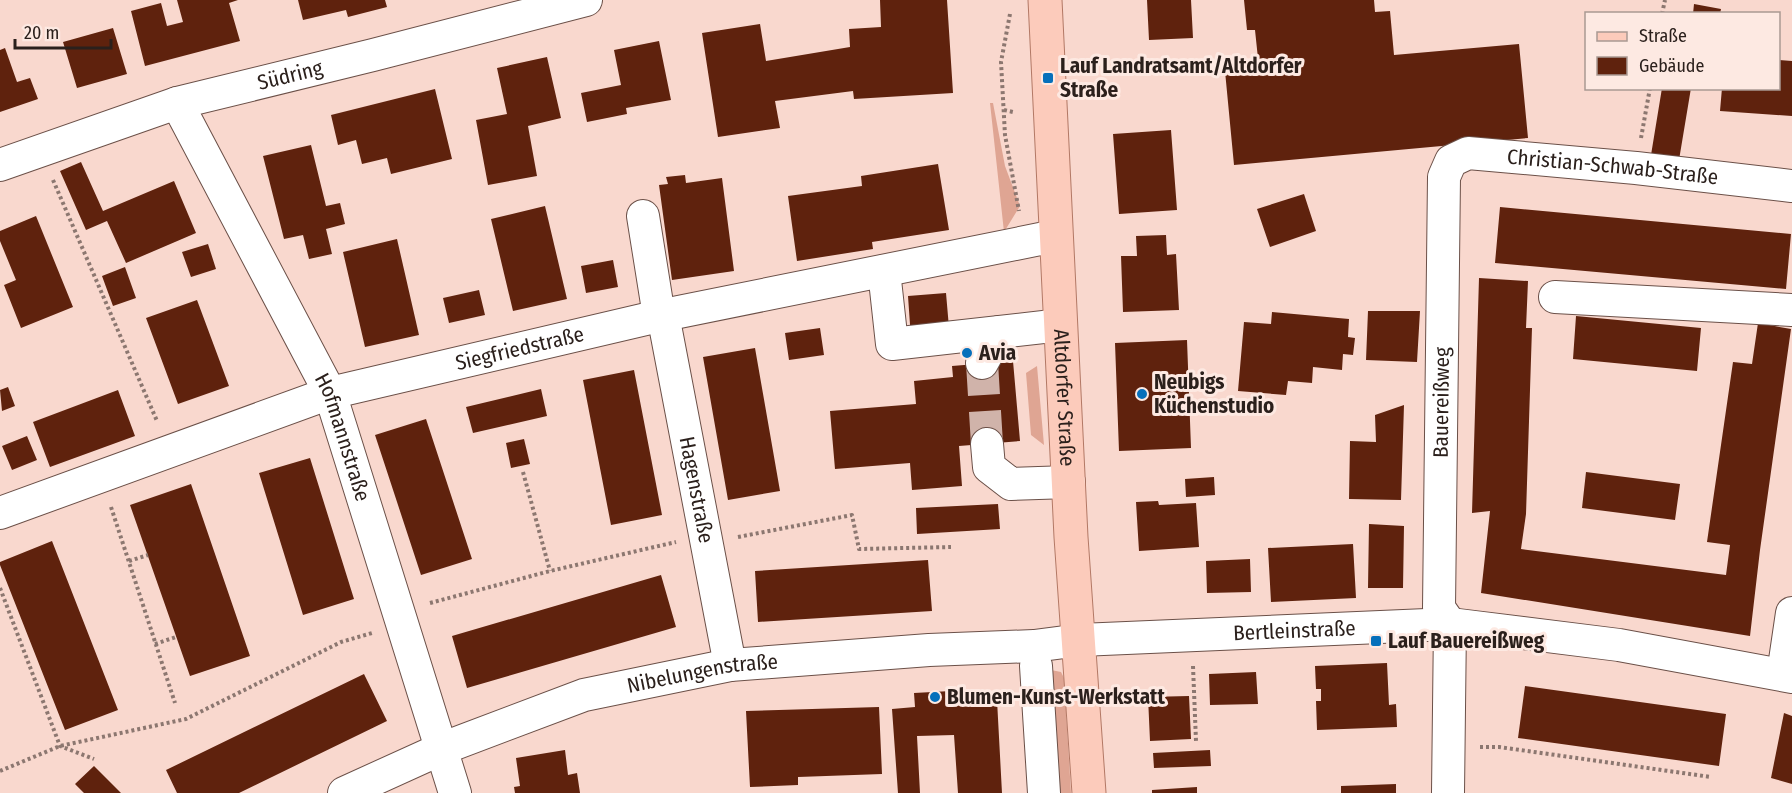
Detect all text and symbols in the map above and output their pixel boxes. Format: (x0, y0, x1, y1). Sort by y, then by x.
scale bar (15, 12, 111, 50)
legend (1585, 12, 1780, 90)
text: 20 m (24, 22, 59, 44)
text: Straße (1639, 25, 1687, 47)
place label: Lauf Landratsamt/Altdorfer Straße (1060, 53, 1302, 103)
street label: Südring (255, 55, 326, 96)
text: Gebäude (1639, 55, 1705, 77)
marker: Lauf Landratsamt/Altdorfer Straße (1041, 71, 1055, 85)
street label: Christian-Schwab-Straße (1506, 144, 1720, 190)
street label: Siegfriedstraße (453, 321, 587, 376)
street label: Altdorfer Straße (1048, 328, 1081, 467)
place label: Avia (978, 340, 1016, 366)
marker: Avia (960, 346, 974, 360)
street label: Bauereißweg (1428, 347, 1455, 458)
street label: Hofmannstraße (309, 369, 376, 504)
place label: Neubigs Küchenstudio (1154, 369, 1274, 419)
marker: Neubigs Küchenstudio (1135, 387, 1149, 401)
street label: Hagenstraße (674, 434, 719, 545)
street label: Bertleinstraße (1233, 615, 1356, 646)
place label: Lauf Bauereißweg (1388, 628, 1545, 654)
marker: Lauf Bauereißweg (1369, 634, 1383, 648)
street label: Nibelungenstraße (625, 648, 779, 699)
place label: Blumen-Kunst-Werkstatt (947, 684, 1166, 710)
marker: Blumen-Kunst-Werkstatt (928, 690, 942, 704)

